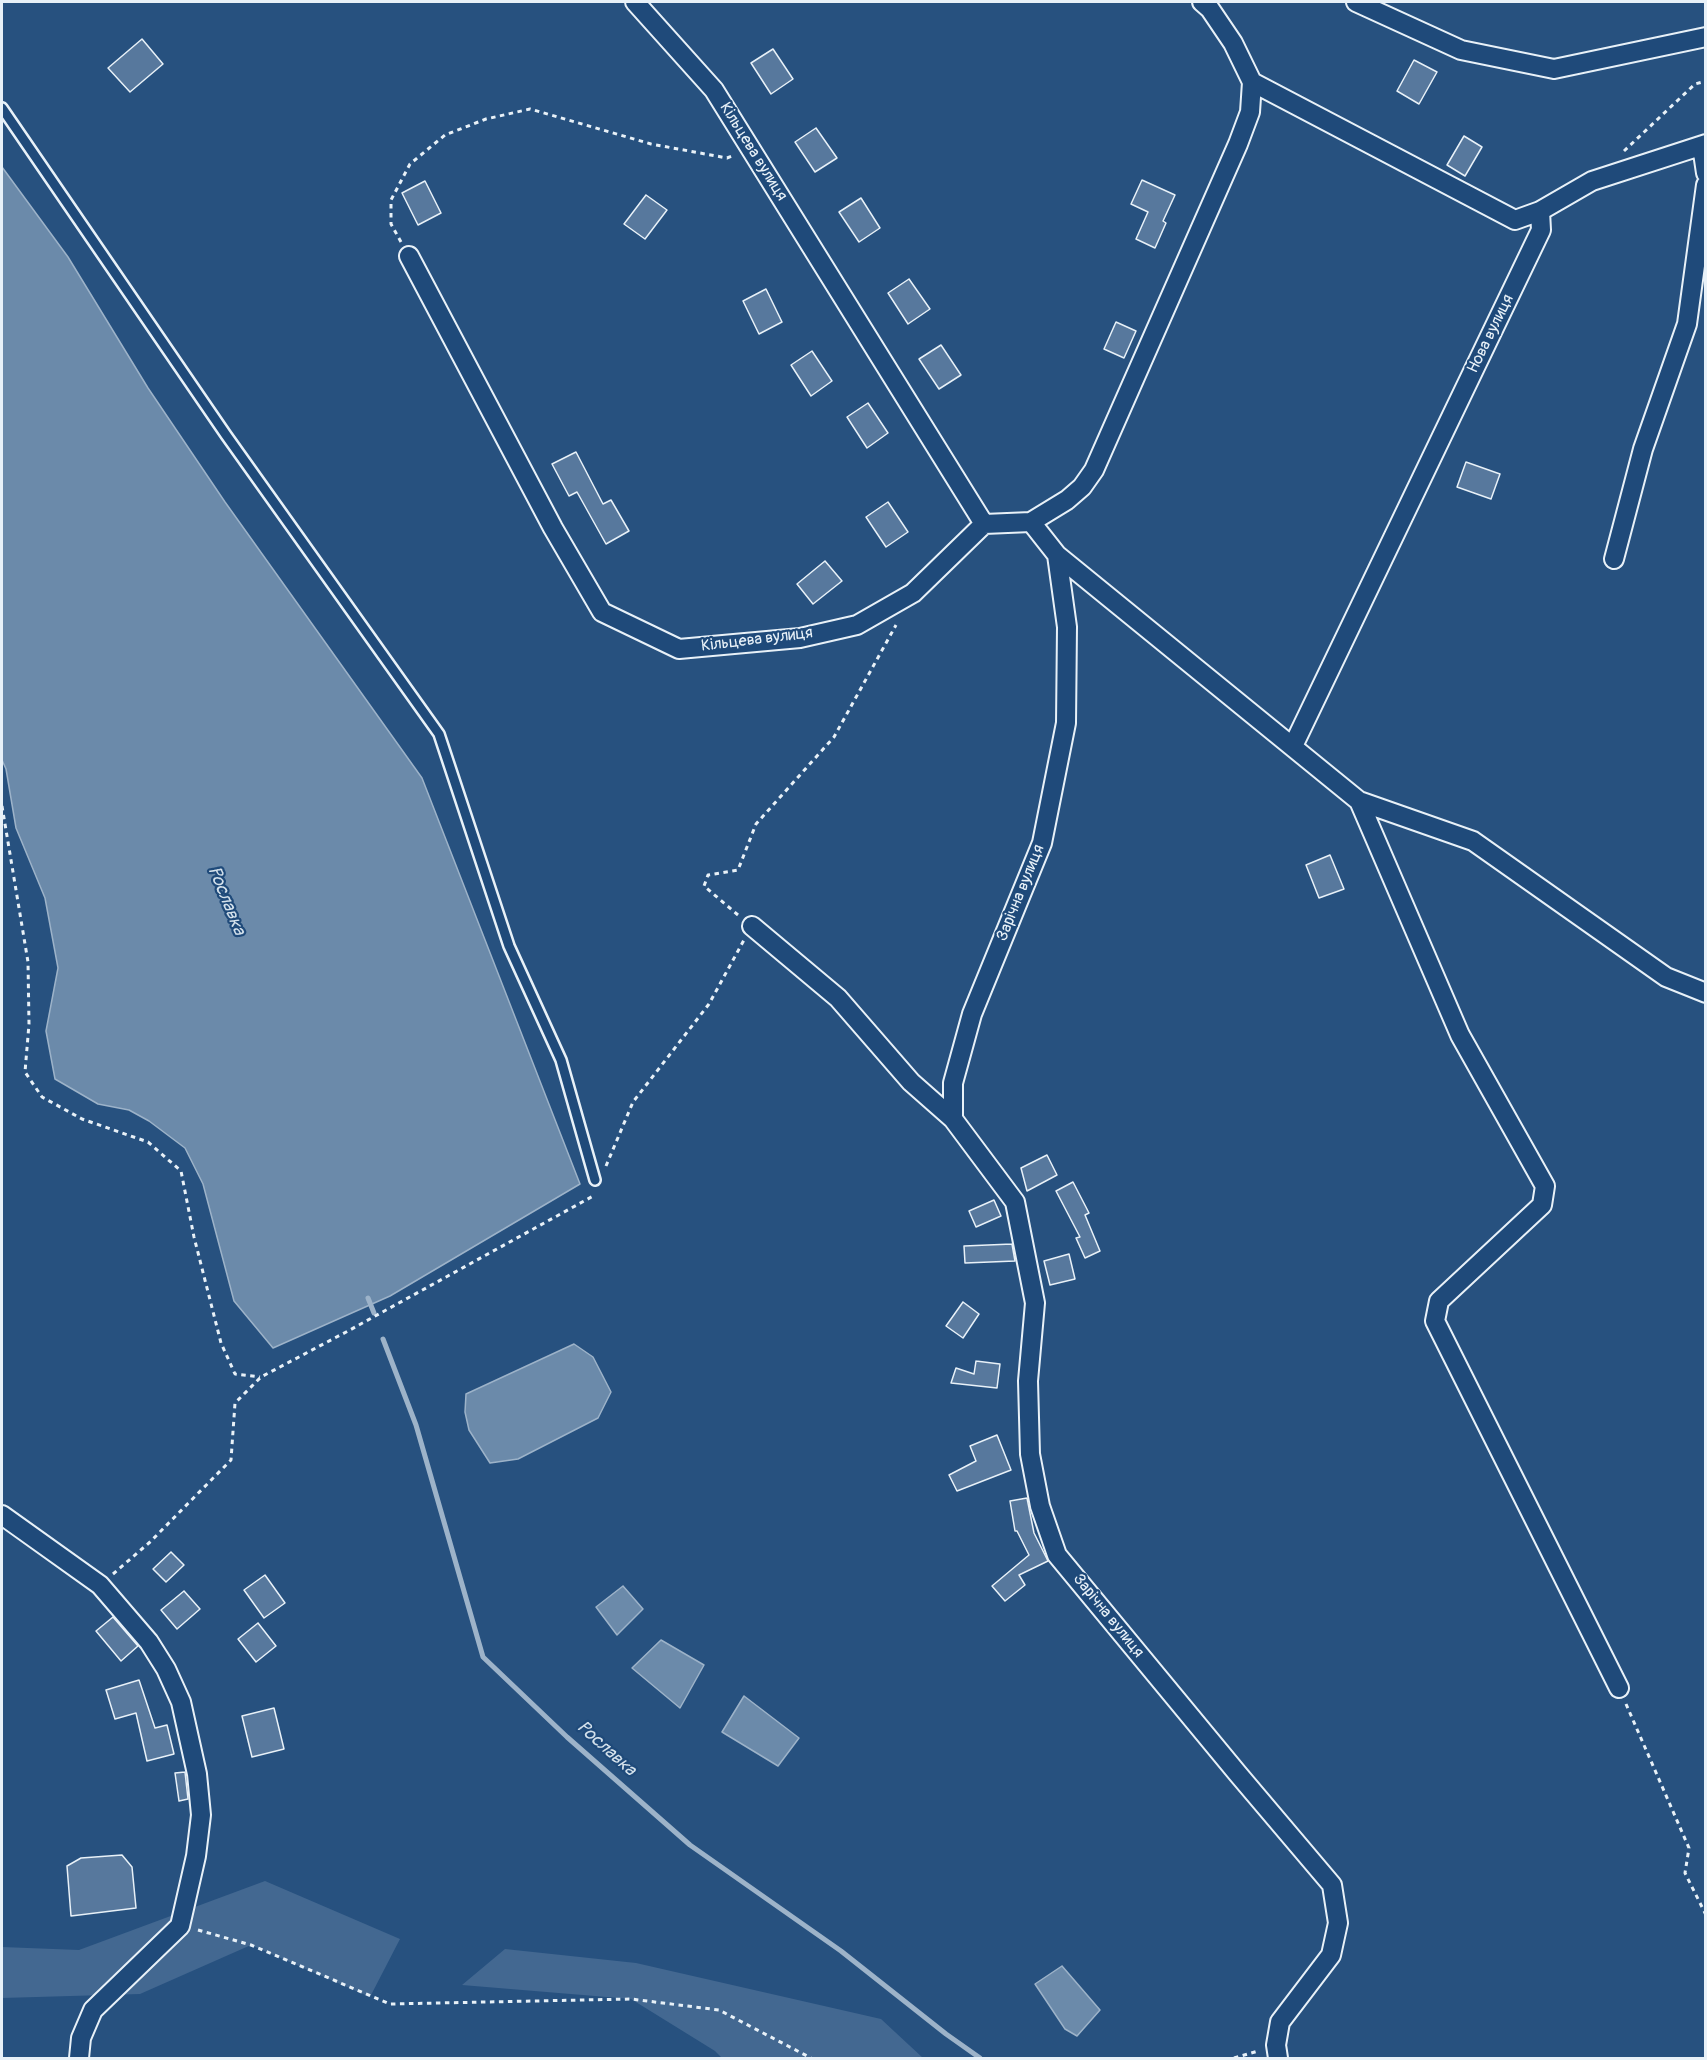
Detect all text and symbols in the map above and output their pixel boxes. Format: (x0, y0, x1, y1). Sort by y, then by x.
street label: Кільцева вулиця (715, 99, 791, 205)
street label: Нова вулиця (1464, 291, 1518, 377)
street label: Кільцева вулиця (700, 624, 814, 656)
street label: Зарічна вулиця (993, 842, 1049, 944)
water label: Рославка (202, 864, 250, 938)
street label: Зарічна вулиця (1068, 1570, 1148, 1662)
water label: Рославка (572, 1717, 640, 1781)

